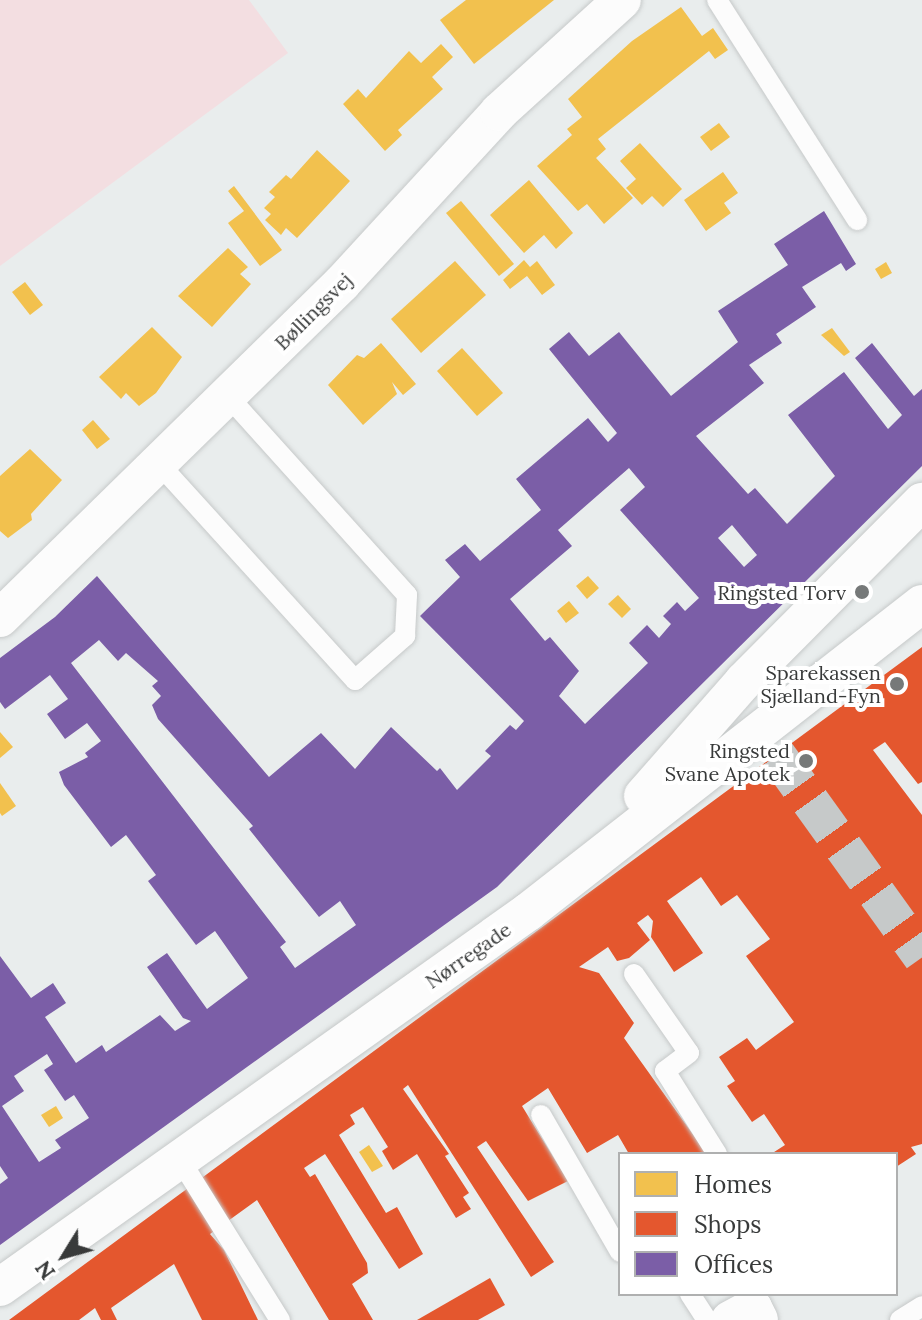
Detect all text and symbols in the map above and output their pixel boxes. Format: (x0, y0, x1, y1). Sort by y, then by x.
street label: Bøllingsvej (269, 267, 357, 355)
place label: Ringsted Torv (717, 580, 846, 604)
marker: Ringsted Torv (853, 583, 871, 601)
place label: Sparekassen Sjælland-Fyn (761, 660, 881, 707)
marker: Sparekassen Sjælland-Fyn (888, 675, 906, 693)
place label: Ringsted Svane Apotek (665, 738, 790, 785)
marker: Ringsted Svane Apotek (797, 752, 815, 770)
street label: Nørregade (421, 917, 515, 993)
legend (618, 1152, 898, 1296)
text: Homes (694, 1169, 772, 1200)
text: Shops (694, 1209, 761, 1240)
north arrow (24, 1216, 104, 1296)
text: Offices (694, 1249, 773, 1280)
text: N (29, 1255, 61, 1286)

